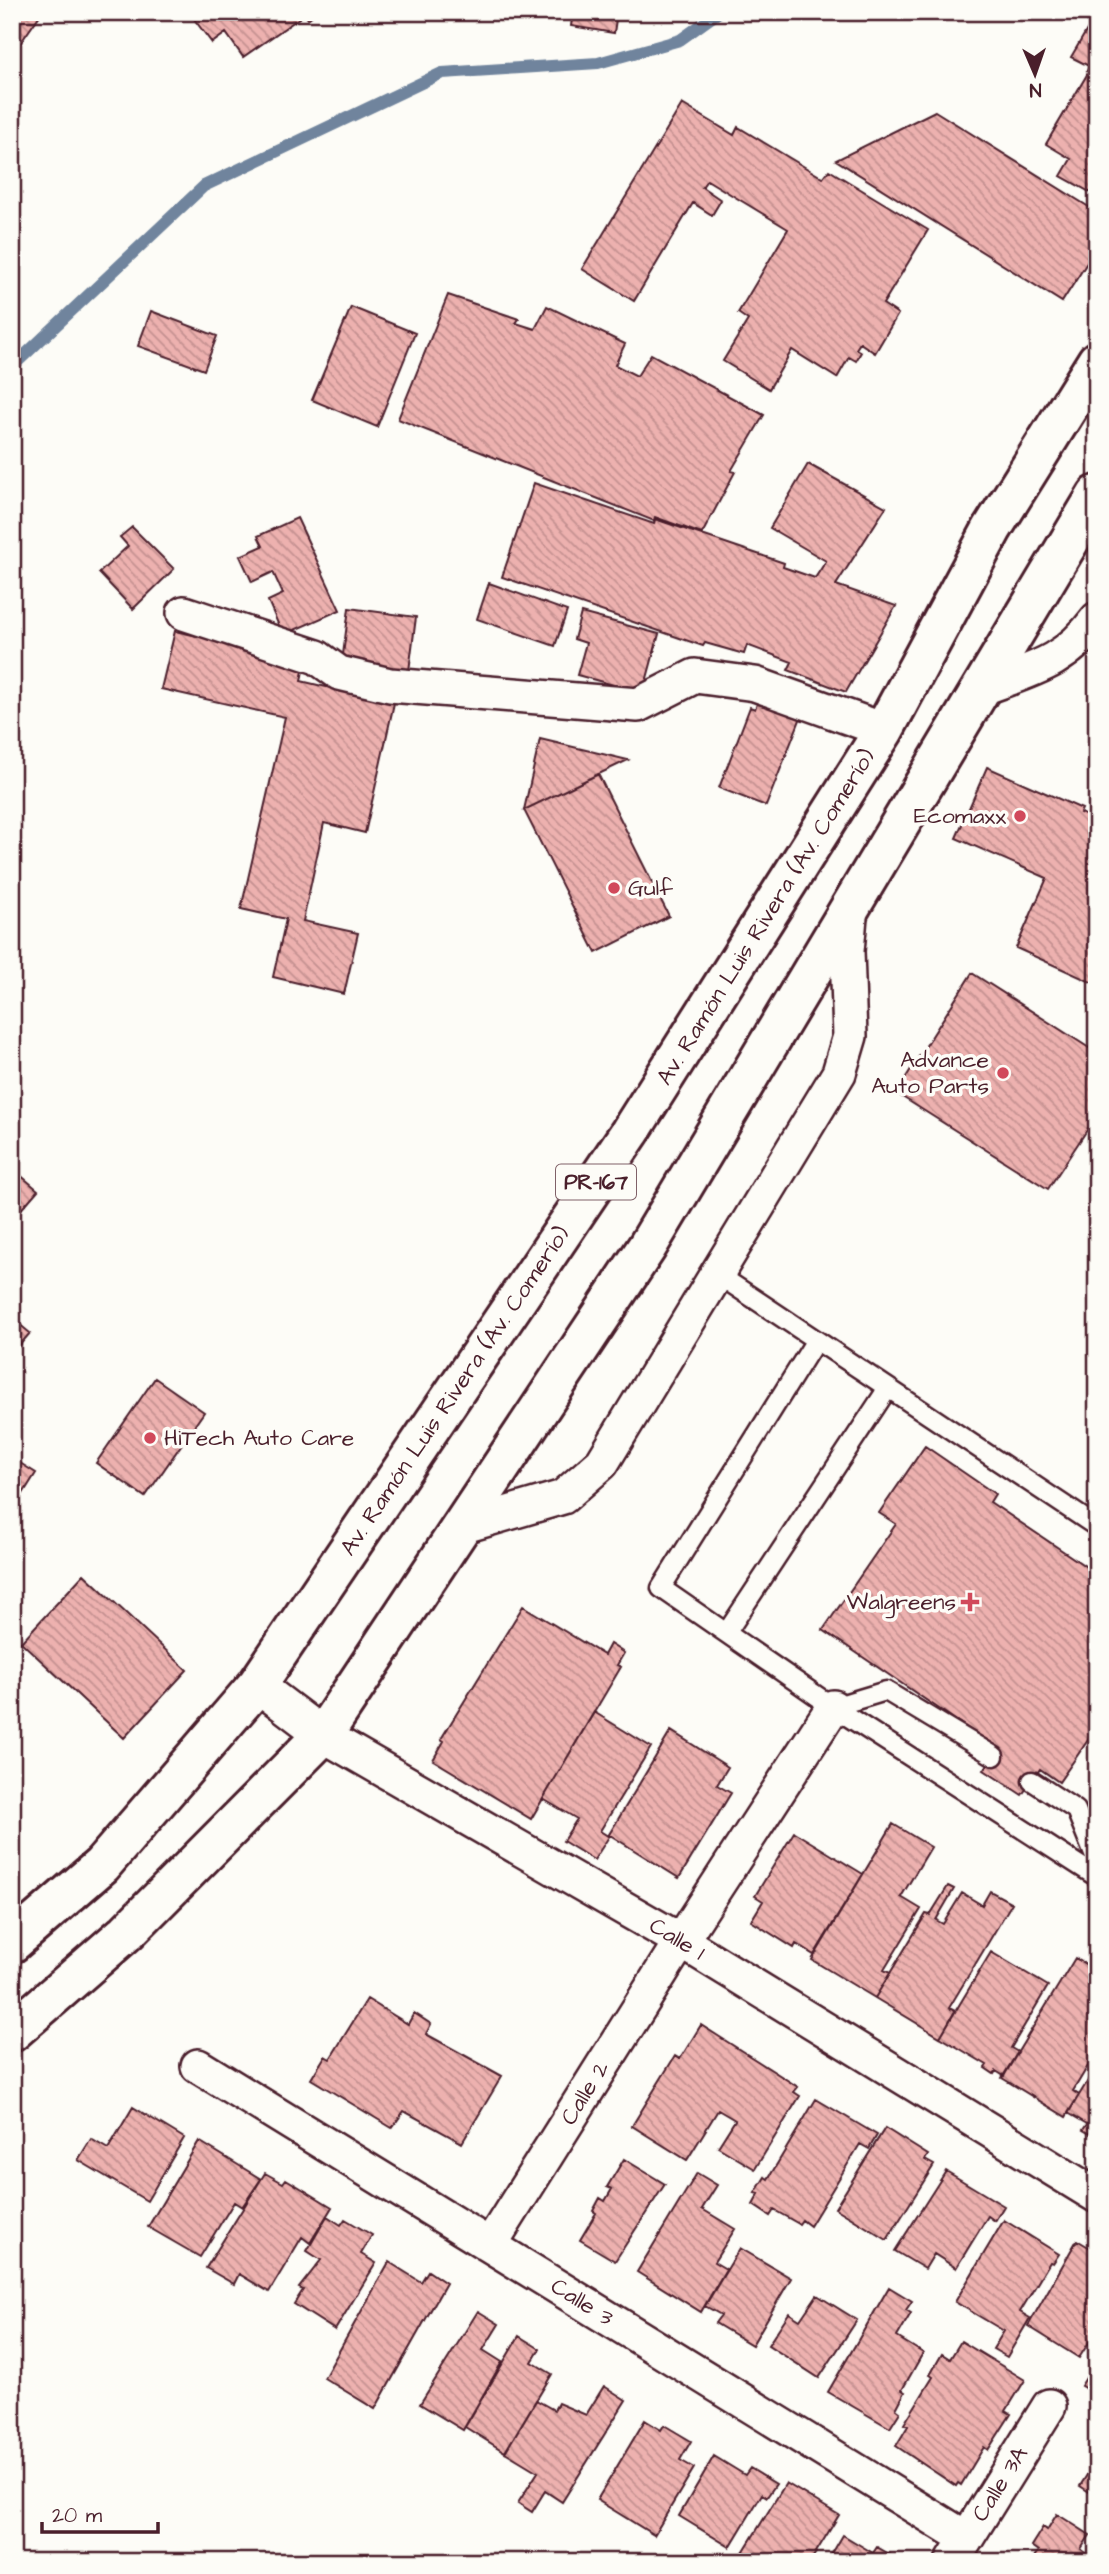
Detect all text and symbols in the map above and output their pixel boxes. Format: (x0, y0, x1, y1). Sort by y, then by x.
north arrow (1000, 38, 1070, 108)
text: N (1029, 76, 1042, 103)
street label: Av. Ramón Luis Rivera (Av. Comerío) (649, 743, 883, 1091)
place label: Ecomaxx (914, 800, 1006, 832)
marker: Ecomaxx (1012, 808, 1028, 824)
place label: Gulf (628, 872, 673, 904)
marker: Gulf (606, 880, 622, 896)
place label: Advance Auto Parts (871, 1044, 989, 1102)
marker: Advance Auto Parts (995, 1065, 1011, 1081)
road number: PR-167 (556, 1164, 636, 1200)
street label: Av. Ramón Luis Rivera (Av. Comerío) (332, 1220, 578, 1562)
place label: HiTech Auto Care (164, 1422, 354, 1454)
marker: HiTech Auto Care (142, 1430, 158, 1446)
place label: Walgreens (847, 1586, 956, 1619)
marker: Walgreens (962, 1594, 978, 1610)
street label: Calle 1 (643, 1910, 711, 1968)
street label: Calle 2 (553, 2055, 617, 2131)
street label: Calle 3 (544, 2270, 620, 2334)
street label: Calle 3A (964, 2440, 1036, 2528)
scale bar (42, 2490, 158, 2534)
text: 20 m (52, 2501, 103, 2530)

